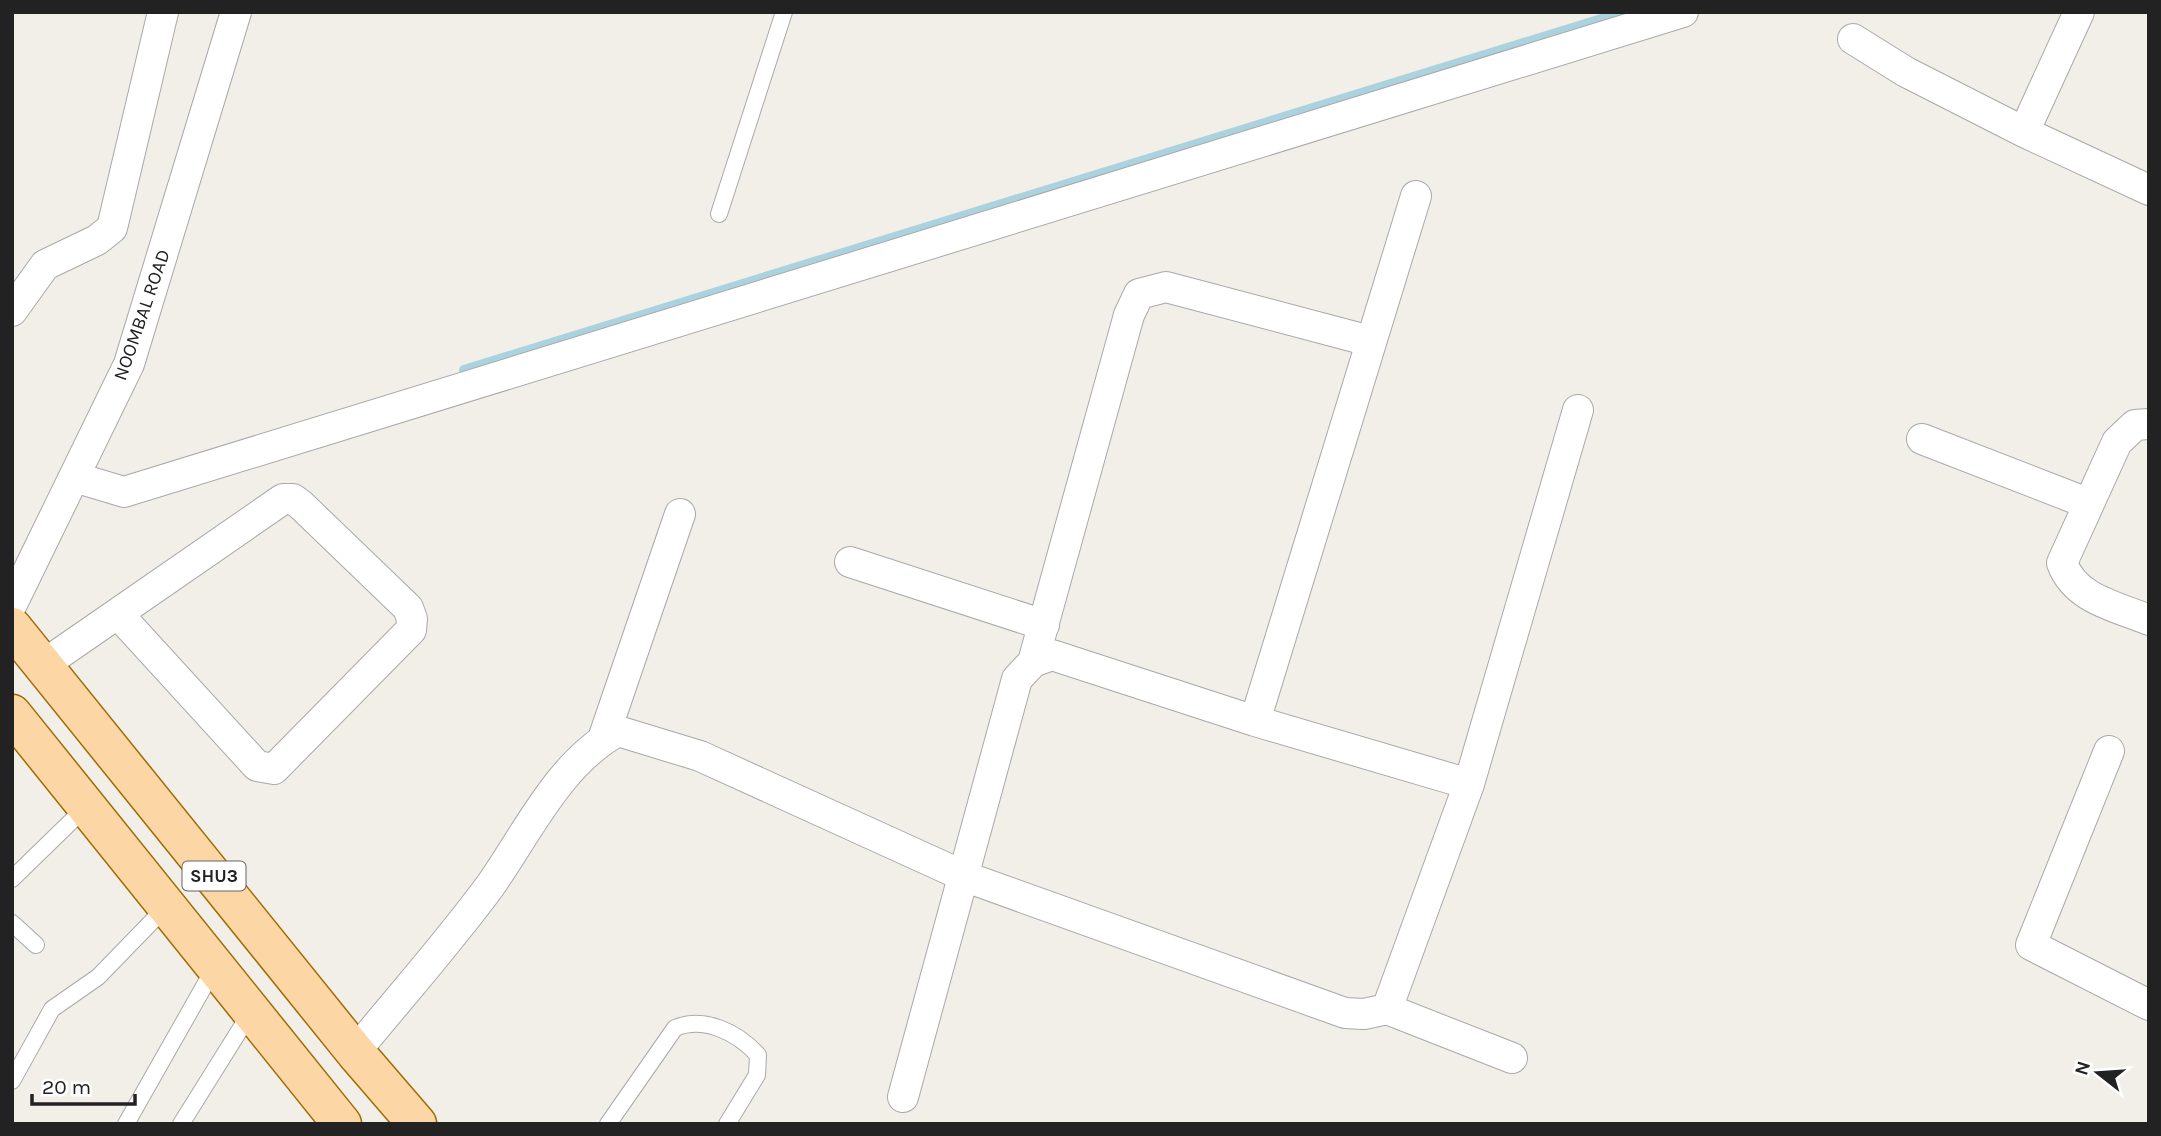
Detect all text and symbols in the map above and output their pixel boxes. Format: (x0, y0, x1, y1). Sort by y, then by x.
street label: NOOMBAL ROAD (109, 247, 175, 383)
road number: SHU3 (182, 862, 246, 890)
north arrow (2063, 1038, 2133, 1108)
text: N (2070, 1059, 2095, 1078)
scale bar (32, 1062, 135, 1106)
text: 20 m (42, 1075, 91, 1099)

